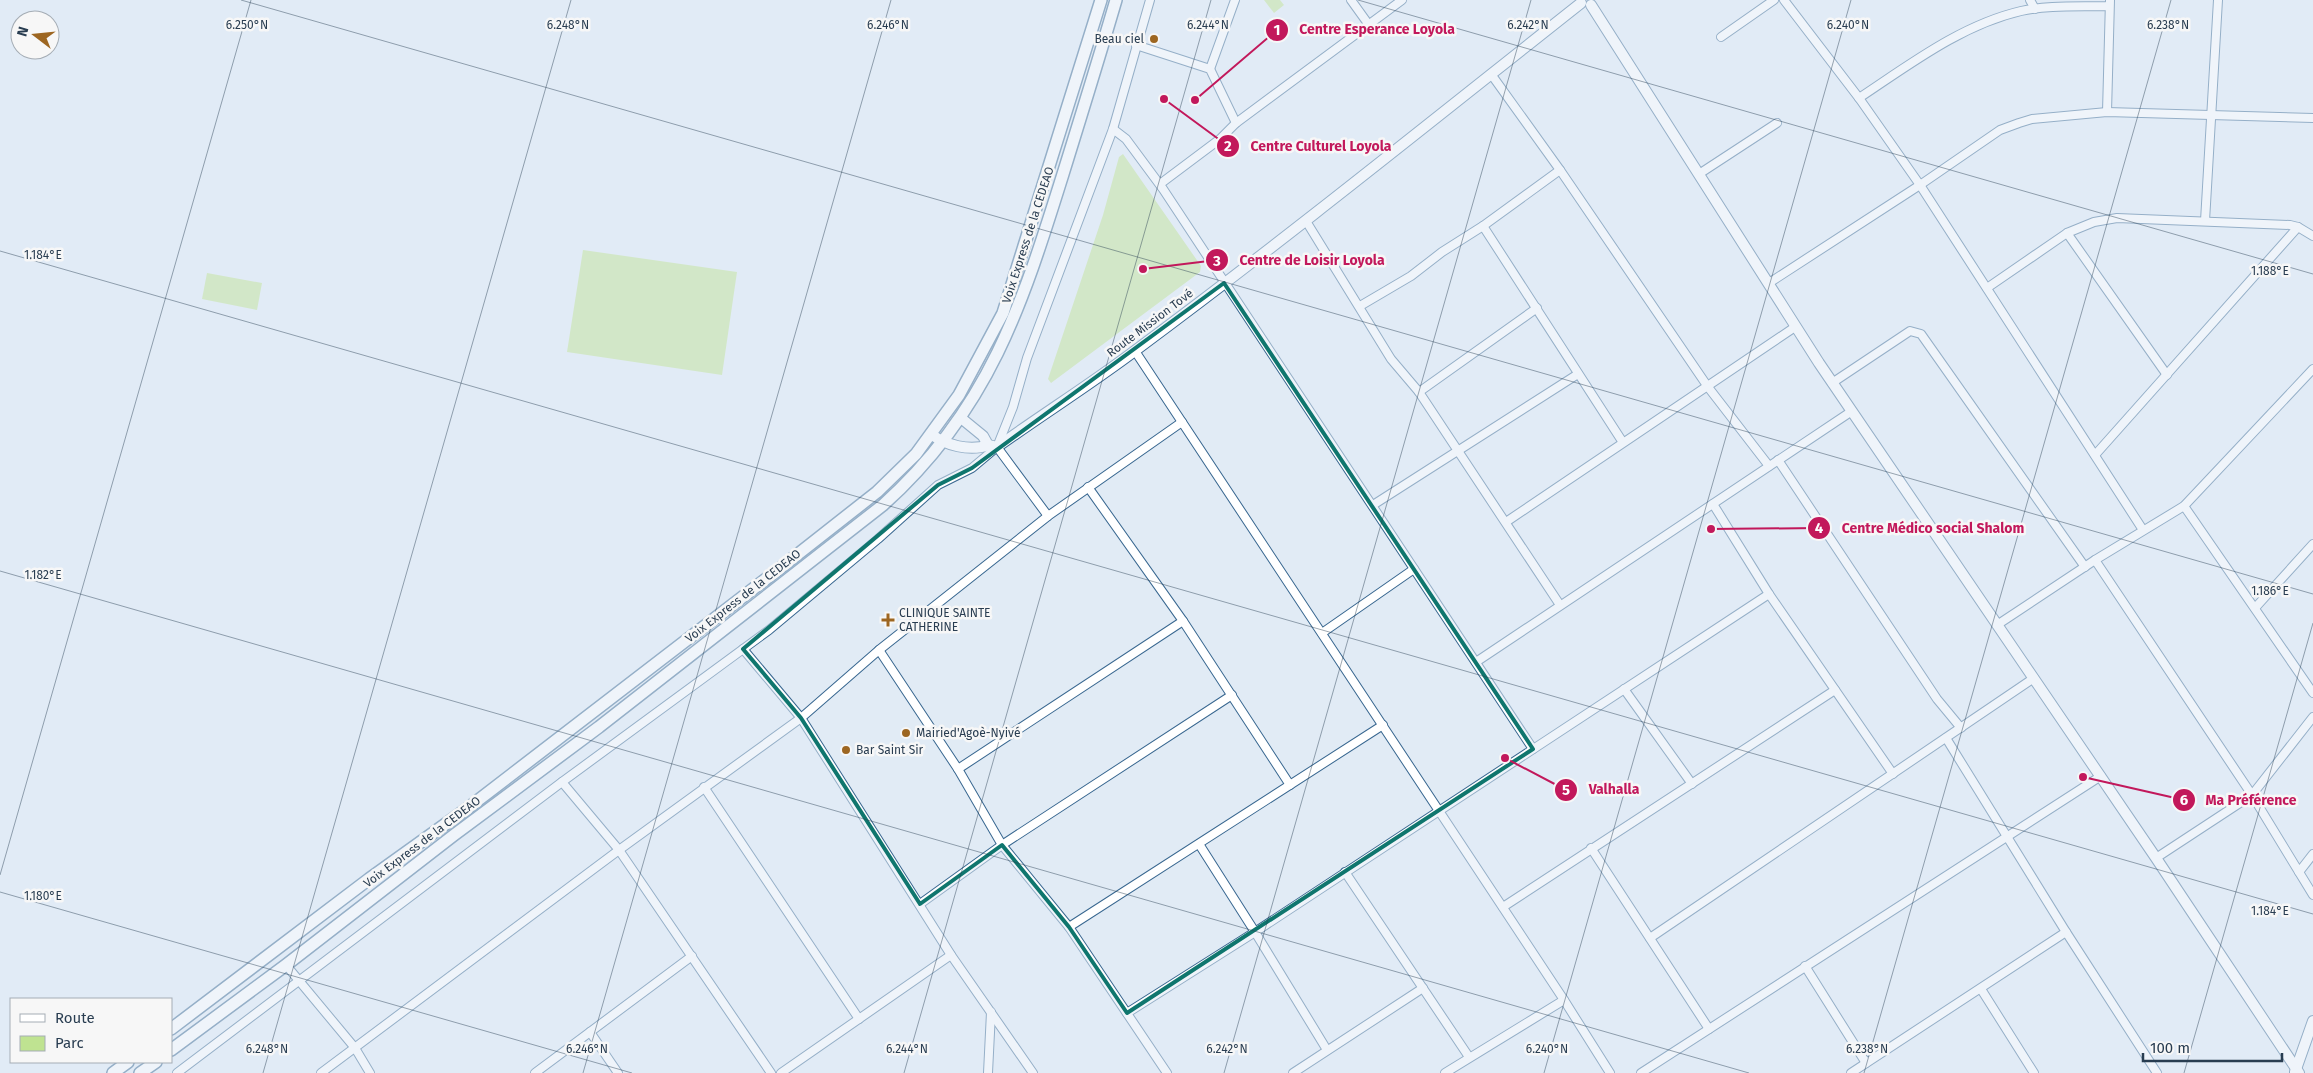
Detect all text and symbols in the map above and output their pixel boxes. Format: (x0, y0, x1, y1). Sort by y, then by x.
north arrow (10, 10, 60, 60)
callout: Centre Esperance Loyola (1264, 15, 1465, 44)
text: 6.250°N (226, 18, 268, 32)
text: 6.248°N (547, 18, 589, 32)
text: 6.246°N (867, 18, 909, 32)
text: 6.244°N (1187, 18, 1229, 32)
text: 6.242°N (1507, 18, 1549, 32)
text: 6.240°N (1827, 18, 1869, 32)
text: 6.238°N (2147, 18, 2189, 32)
text: 1 (1274, 21, 1280, 39)
text: Centre Esperance Loyola (1299, 21, 1455, 38)
text: N (14, 25, 32, 38)
place label: Beau ciel (1094, 32, 1144, 46)
marker: Beau ciel (1148, 33, 1160, 45)
callout: Centre Culturel Loyola (1216, 132, 1402, 161)
text: 2 (1224, 137, 1232, 155)
text: Centre Culturel Loyola (1251, 138, 1392, 155)
street label: Voix Express de la CEDEAO (999, 165, 1057, 305)
callout: Centre de Loisir Loyola (1205, 246, 1395, 275)
text: 1.184°E (24, 248, 62, 262)
text: 3 (1212, 252, 1221, 270)
text: Centre de Loisir Loyola (1239, 252, 1385, 269)
text: 1.188°E (2251, 264, 2289, 278)
street label: Route Mission Tové (1104, 286, 1196, 360)
callout: Centre Médico social Shalom (1807, 514, 2034, 543)
text: 4 (1815, 519, 1824, 537)
text: Centre Médico social Shalom (1842, 520, 2024, 537)
street label: Voix Express de la CEDEAO (682, 547, 804, 645)
text: 1.182°E (24, 568, 62, 582)
text: 1.186°E (2251, 584, 2289, 598)
place label: CLINIQUE SAINTE CATHERINE (899, 606, 991, 634)
marker: CLINIQUE SAINTE CATHERINE (881, 613, 895, 627)
place label: Mairied'Agoè-Nyivé (916, 726, 1020, 740)
marker: Mairied'Agoè-Nyivé (900, 727, 912, 739)
place label: Bar Saint Sir (856, 743, 924, 757)
marker: Bar Saint Sir (840, 744, 852, 756)
callout: Valhalla (1554, 775, 1649, 804)
text: 5 (1562, 781, 1570, 799)
text: Valhalla (1588, 781, 1640, 798)
callout: Ma Préférence (2171, 786, 2307, 815)
text: 6 (2180, 791, 2189, 809)
text: Ma Préférence (2206, 792, 2297, 809)
street label: Voix Express de la CEDEAO (361, 793, 483, 891)
text: 1.180°E (24, 889, 62, 903)
text: 1.184°E (2251, 904, 2289, 918)
legend (10, 998, 172, 1063)
text: Route (55, 1009, 95, 1027)
scale bar (2143, 1030, 2282, 1062)
text: Parc (55, 1034, 84, 1052)
text: 100 m (2150, 1039, 2190, 1057)
text: 6.248°N (246, 1042, 288, 1056)
text: 6.246°N (566, 1042, 608, 1056)
text: 6.244°N (886, 1042, 928, 1056)
text: 6.242°N (1206, 1042, 1248, 1056)
text: 6.240°N (1526, 1042, 1568, 1056)
text: 6.238°N (1846, 1042, 1888, 1056)

